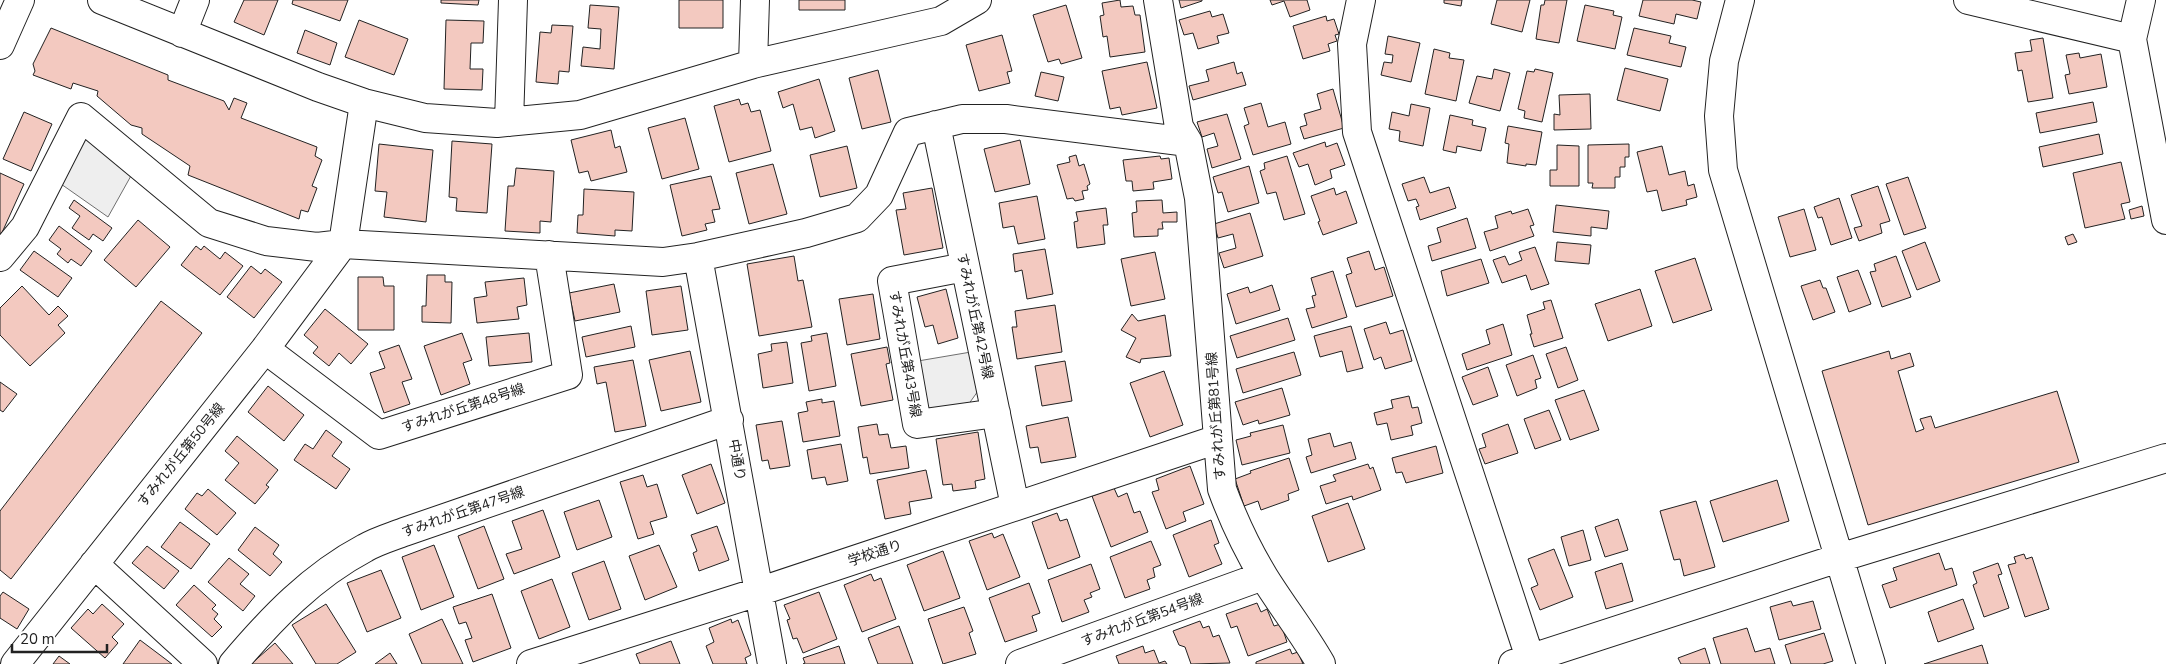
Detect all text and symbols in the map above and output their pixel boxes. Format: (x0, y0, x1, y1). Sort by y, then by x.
street label: すみれが丘第42号線 (952, 251, 998, 381)
street label: すみれが丘第43号線 (884, 289, 926, 419)
street label: すみれが丘第81号線 (1202, 351, 1230, 481)
street label: すみれが丘第48号線 (399, 379, 527, 437)
street label: すみれが丘第50号線 (133, 399, 229, 511)
street label: 中通り (724, 438, 750, 482)
street label: すみれが丘第47号線 (399, 482, 527, 542)
street label: 学校通り (845, 535, 905, 571)
street label: すみれが丘第54号線 (1078, 589, 1206, 651)
scale bar (12, 622, 108, 654)
text: 20 m (20, 629, 55, 649)

